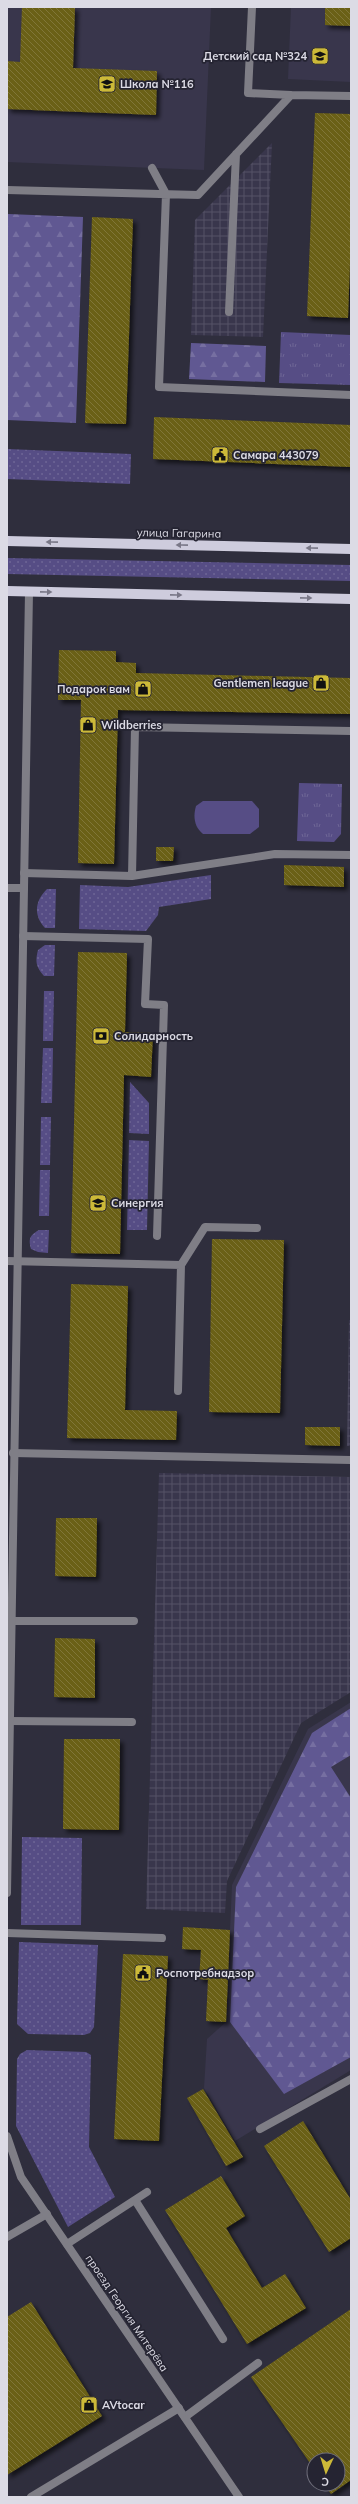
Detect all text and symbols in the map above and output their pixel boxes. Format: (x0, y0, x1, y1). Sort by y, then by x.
school or university icon: Детский сад №324 (310, 46, 330, 66)
place label: Детский сад №324 (203, 49, 307, 63)
school or university icon: Школа №116 (97, 74, 117, 94)
place label: Школа №116 (120, 77, 194, 91)
public building icon: Самара 443079 (210, 445, 230, 465)
place label: Самара 443079 (233, 448, 319, 462)
street label: улица Гагарина (137, 525, 221, 541)
one-way arrow (46, 539, 58, 546)
one-way arrow (176, 542, 188, 549)
one-way arrow (306, 545, 318, 552)
one-way arrow (40, 589, 53, 595)
one-way arrow (170, 592, 183, 598)
one-way arrow (300, 595, 313, 601)
shop icon: Gentlemen league (311, 673, 331, 693)
place label: Gentlemen league (213, 676, 308, 690)
shop icon: Подарок вам (133, 679, 153, 699)
place label: Подарок вам (57, 682, 130, 696)
shop icon: Wildberries (78, 715, 98, 735)
place label: Wildberries (101, 718, 162, 732)
bank icon: Солидарность (91, 1026, 111, 1046)
place label: Солидарность (114, 1029, 193, 1043)
school or university icon: Синергия (88, 1193, 108, 1213)
place label: Синергия (111, 1196, 163, 1210)
public building icon: Роспотребнадзор (133, 1963, 153, 1983)
place label: Роспотребнадзор (156, 1966, 254, 1980)
street label: проезд Георгия Митерёва (83, 2252, 171, 2374)
shop icon: AVtocar (79, 2395, 99, 2415)
place label: AVtocar (102, 2398, 145, 2412)
north arrow (306, 2452, 346, 2492)
text: С (321, 2475, 330, 2489)

